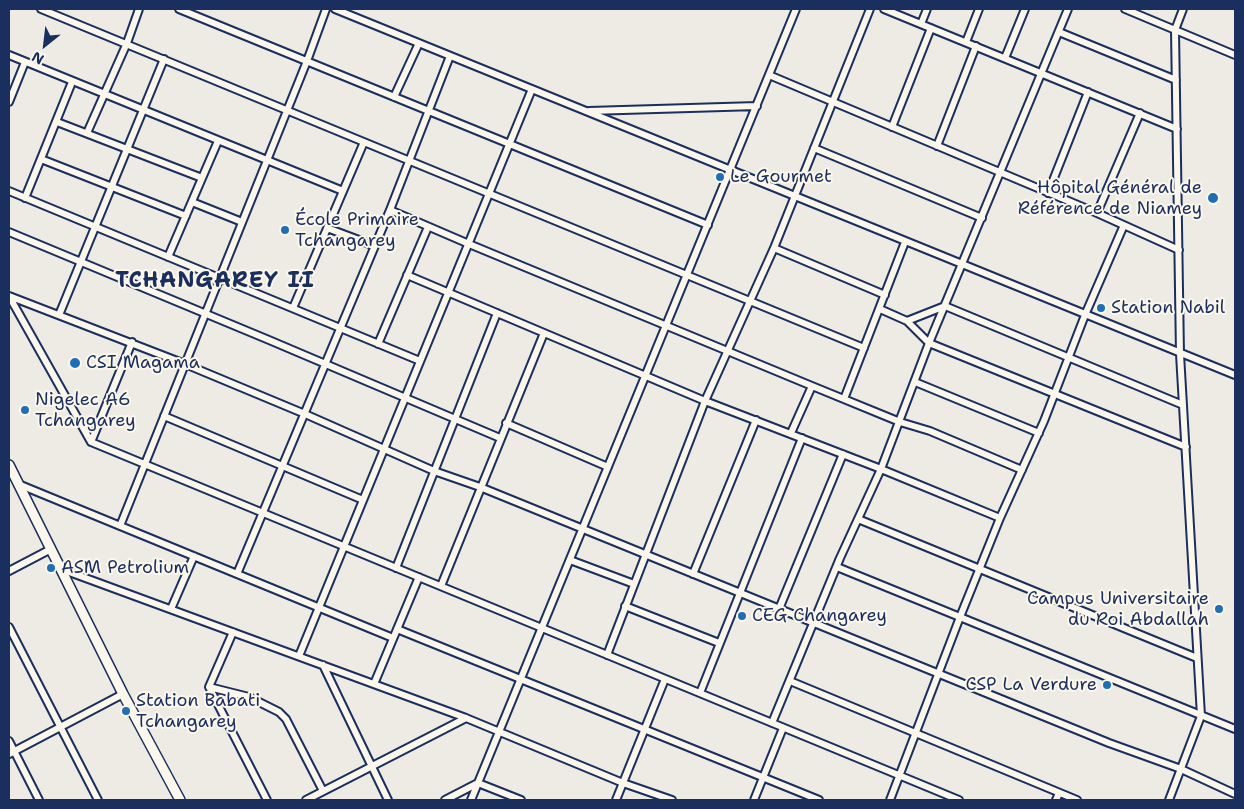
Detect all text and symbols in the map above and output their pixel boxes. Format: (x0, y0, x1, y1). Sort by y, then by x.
north arrow (20, 20, 70, 70)
text: N (29, 48, 47, 69)
place label: Le Gourmet (730, 166, 832, 188)
marker: Le Gourmet (714, 171, 726, 183)
place label: Hôpital Général de Référence de Niamey (1018, 177, 1202, 220)
marker: Hôpital Général de Référence de Niamey (1206, 191, 1220, 205)
place label: École Primaire Tchangarey (295, 209, 419, 252)
marker: École Primaire Tchangarey (279, 224, 291, 236)
district label: TCHANGAREY II (114, 268, 316, 294)
place label: Station Nabil (1111, 297, 1225, 319)
marker: Station Nabil (1095, 302, 1107, 314)
place label: CSI Magama (86, 352, 200, 374)
marker: CSI Magama (68, 356, 82, 370)
place label: Nigelec A6 Tchangarey (35, 389, 136, 432)
marker: Nigelec A6 Tchangarey (19, 404, 31, 416)
place label: ASM Petrolium (61, 557, 189, 579)
marker: ASM Petrolium (45, 562, 57, 574)
place label: Campus Universitaire du Roi Abdallah (1027, 588, 1209, 630)
marker: Campus Universitaire du Roi Abdallah (1213, 603, 1225, 615)
place label: CEG Changarey (752, 605, 887, 627)
marker: CEG Changarey (736, 610, 748, 622)
place label: CSP La Verdure (965, 674, 1097, 696)
marker: CSP La Verdure (1101, 679, 1113, 691)
place label: Station Babati Tchangarey (136, 690, 260, 732)
marker: Station Babati Tchangarey (120, 705, 132, 717)

